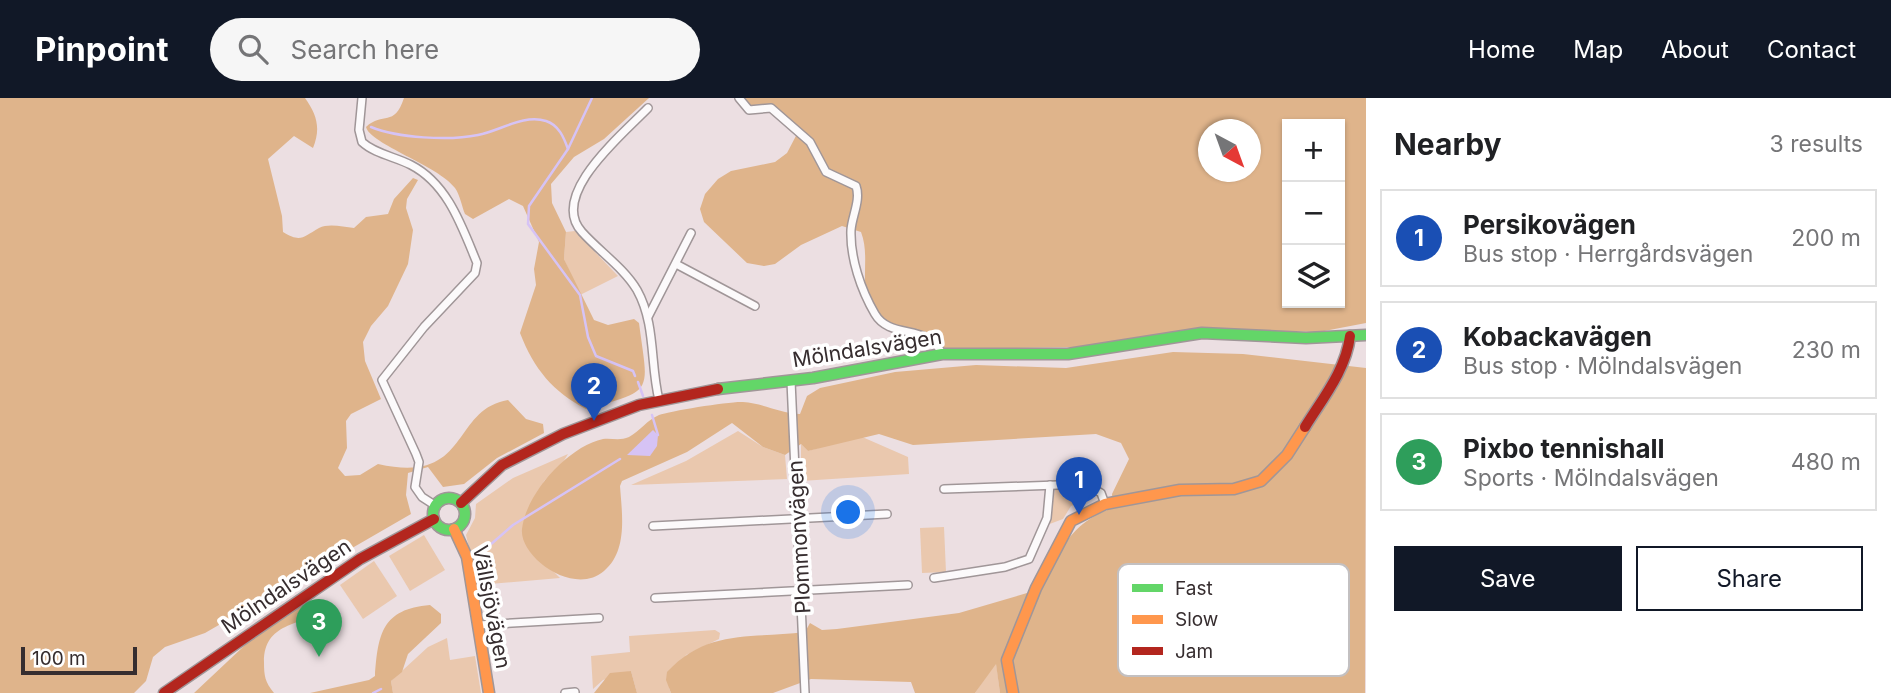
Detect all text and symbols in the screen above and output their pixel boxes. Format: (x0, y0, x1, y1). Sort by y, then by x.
search box (210, 18, 700, 81)
text: Pinpoint (35, 29, 168, 69)
icon: search (234, 30, 272, 68)
text: Search here (290, 34, 439, 65)
text: Home (1468, 35, 1535, 64)
text: Map (1573, 35, 1623, 64)
text: About (1661, 35, 1729, 64)
text: Contact (1767, 35, 1856, 64)
north arrow (1198, 119, 1261, 182)
map controls (1282, 119, 1345, 308)
button: + (1282, 119, 1345, 182)
text: Nearby (1394, 126, 1502, 162)
text: 3 results (1770, 130, 1863, 158)
button: − (1282, 182, 1345, 245)
text: Persikovägen (1463, 209, 1636, 240)
text: 1 (1414, 224, 1424, 252)
text: 200 m (1791, 224, 1861, 252)
text: Bus stop · Herrgårdsvägen (1463, 240, 1753, 268)
button: layers (1282, 245, 1345, 308)
text: Kobackavägen (1463, 321, 1652, 352)
street label: Mölndalsvägen (791, 324, 943, 372)
text: 2 (1412, 336, 1426, 364)
text: 230 m (1792, 336, 1861, 364)
text: Bus stop · Mölndalsvägen (1463, 352, 1742, 380)
pin: 2 (571, 363, 617, 421)
text: Pixbo tennishall (1463, 433, 1665, 464)
text: 3 (1412, 448, 1426, 476)
text: 480 m (1791, 448, 1861, 476)
pin: 1 (1056, 457, 1102, 515)
street label: Plommonvägen (782, 460, 816, 614)
text: Sports · Mölndalsvägen (1463, 464, 1719, 492)
your location (831, 495, 865, 529)
street label: Mölndalsvägen (216, 533, 356, 639)
street label: Vällsjövägen (468, 543, 516, 671)
button: Save (1394, 546, 1622, 611)
button: Share (1636, 546, 1863, 611)
legend (1118, 564, 1349, 676)
text: Fast (1175, 577, 1213, 600)
pin: 3 (296, 599, 342, 657)
text: Slow (1175, 608, 1218, 631)
text: Jam (1175, 640, 1213, 663)
scale bar (21, 644, 136, 676)
text: 100 m (32, 647, 86, 670)

